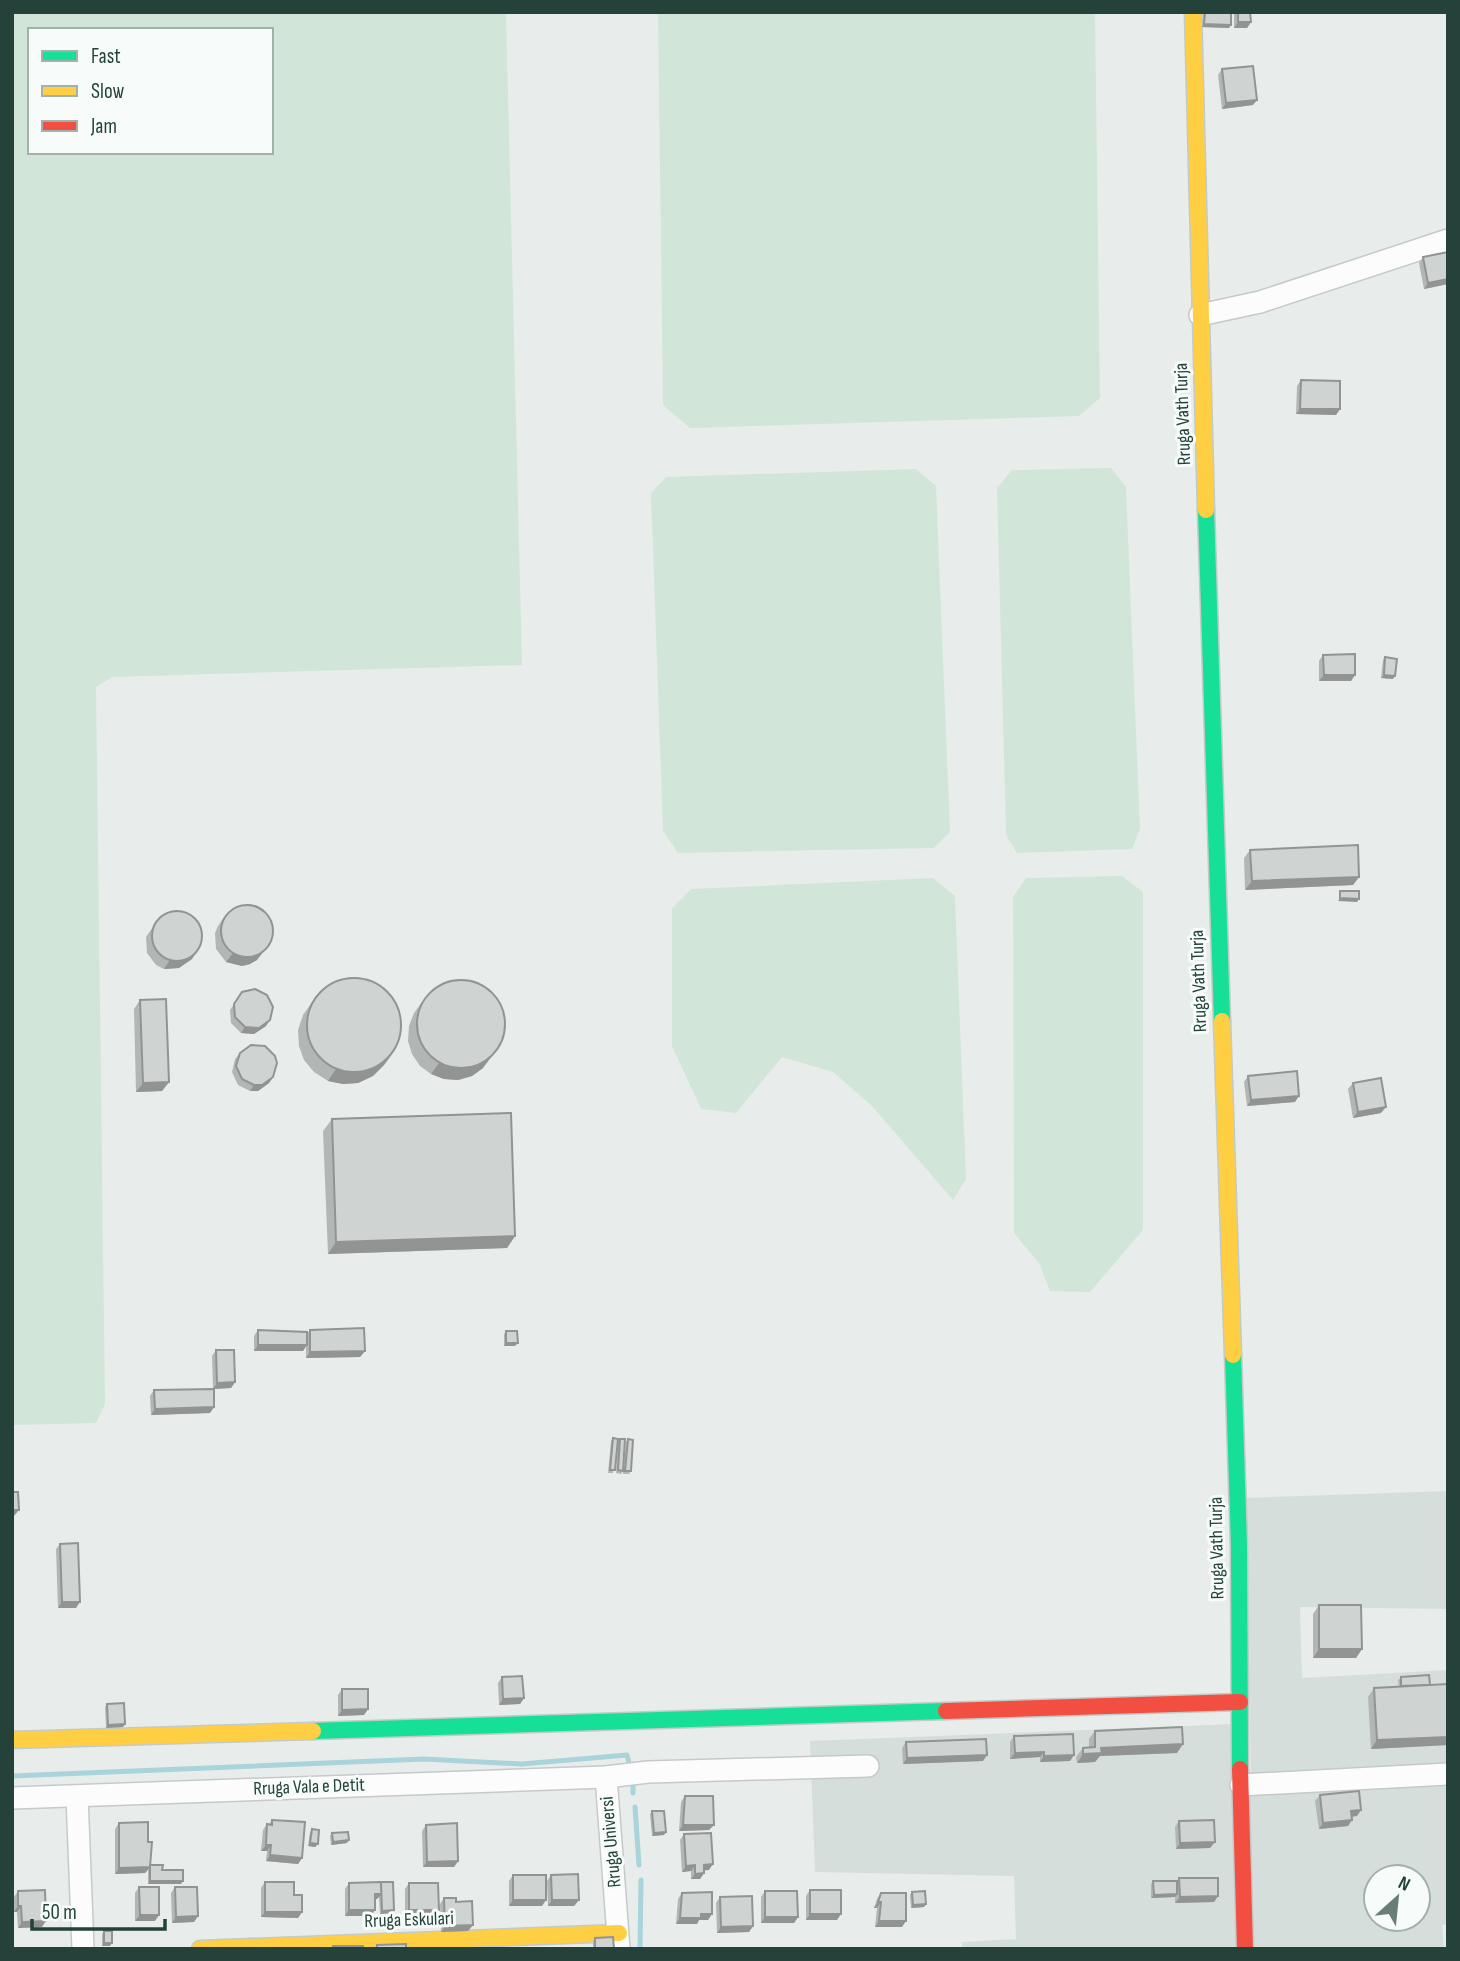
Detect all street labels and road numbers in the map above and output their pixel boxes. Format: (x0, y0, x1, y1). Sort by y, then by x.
street label: Rruga Vath Turja (1170, 362, 1196, 466)
street label: Rruga Vath Turja (1186, 929, 1212, 1033)
street label: Rruga Vath Turja (1205, 1497, 1229, 1599)
street label: Rruga Vala e Detit (253, 1774, 365, 1800)
street label: Rruga Universi (596, 1796, 626, 1888)
street label: Rruga Eskulari (364, 1907, 454, 1933)

